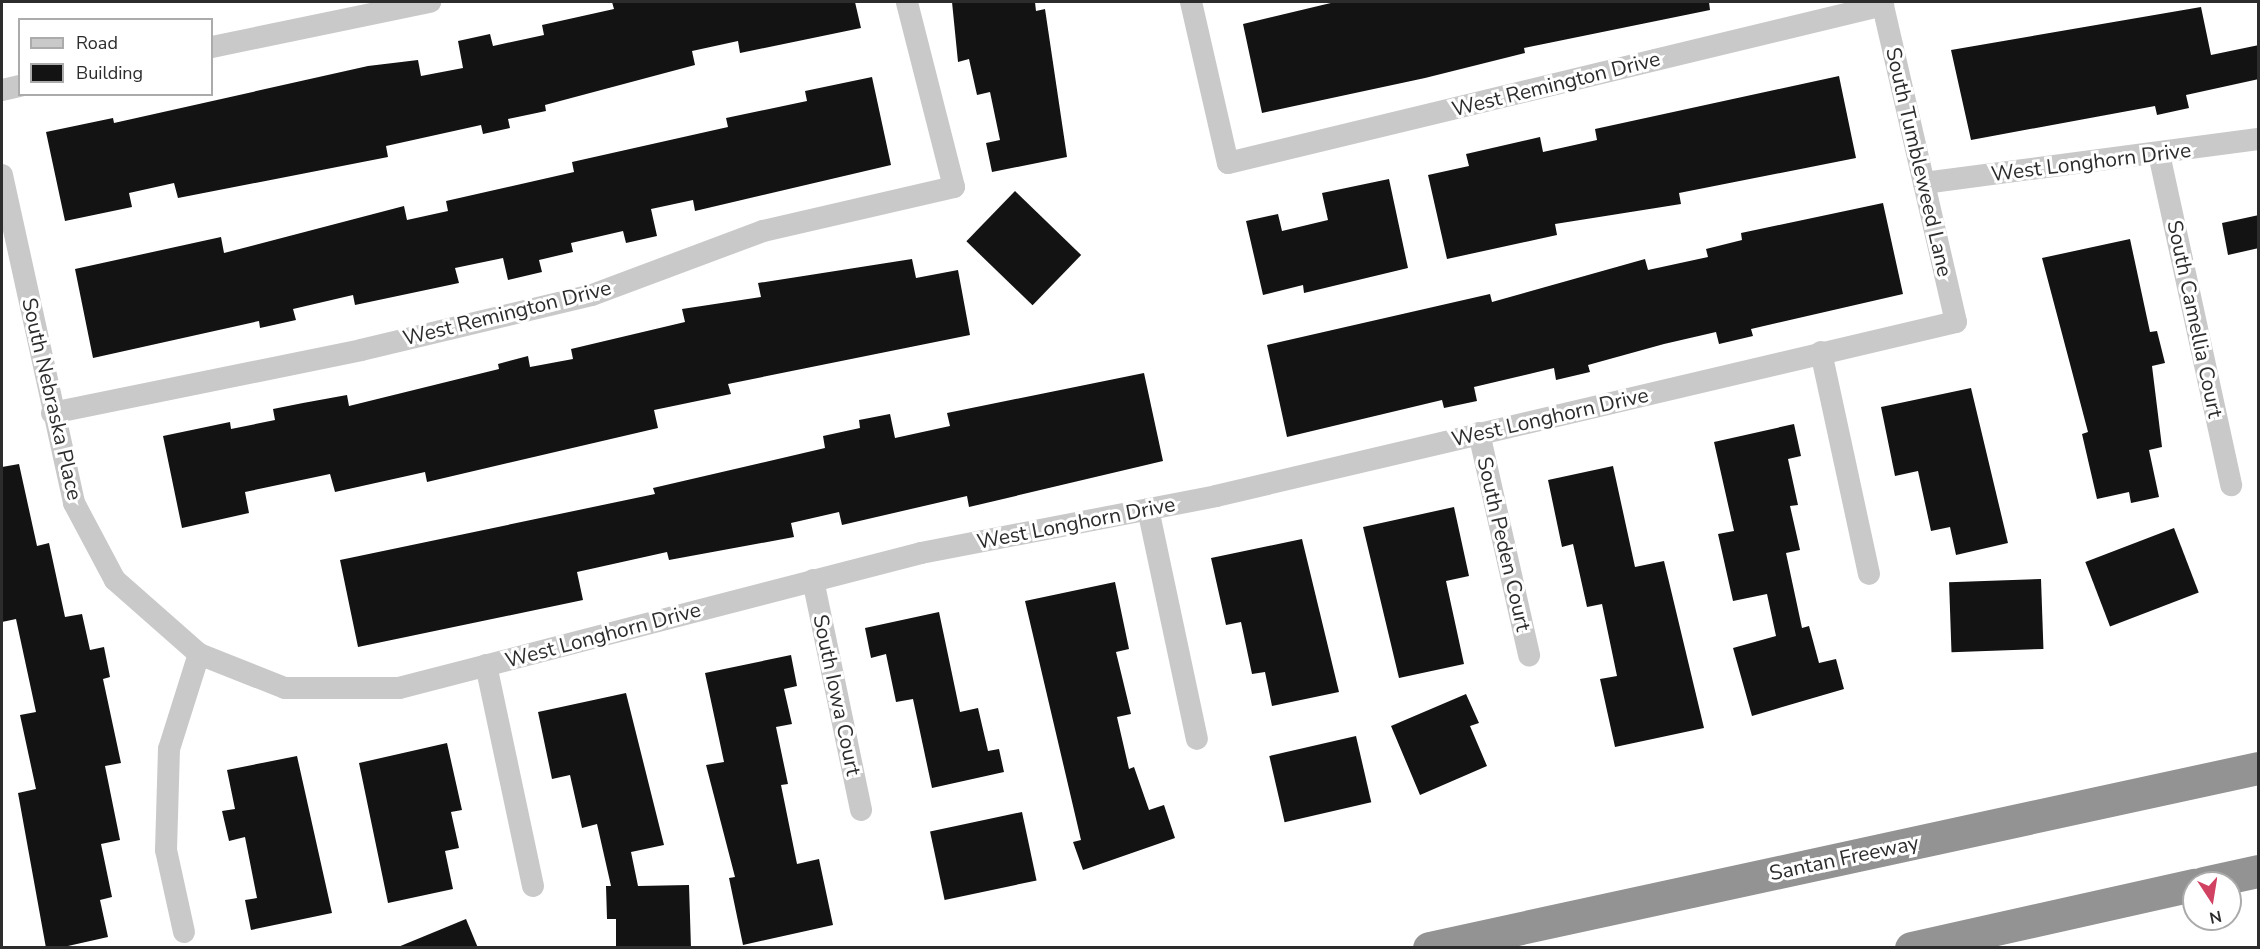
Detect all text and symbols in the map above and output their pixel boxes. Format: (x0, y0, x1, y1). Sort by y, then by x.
legend (18, 18, 213, 96)
text: Road (76, 31, 118, 55)
street label: South Tumbleweed Lane (1880, 45, 1958, 279)
street label: West Remington Drive (1449, 46, 1663, 122)
text: Building (76, 61, 143, 85)
street label: West Longhorn Drive (1990, 137, 2192, 187)
street label: South Camellia Court (2162, 218, 2228, 420)
street label: West Remington Drive (400, 275, 614, 351)
street label: South Nebraska Place (16, 295, 88, 503)
street label: West Longhorn Drive (1449, 382, 1651, 452)
street label: South Peden Court (1472, 454, 1536, 634)
street label: West Longhorn Drive (975, 491, 1177, 555)
street label: West Longhorn Drive (503, 597, 703, 673)
street label: South Iowa Court (808, 612, 866, 778)
street label: Santan Freeway (1767, 830, 1921, 886)
north arrow (2182, 871, 2242, 931)
text: N (2207, 905, 2223, 929)

